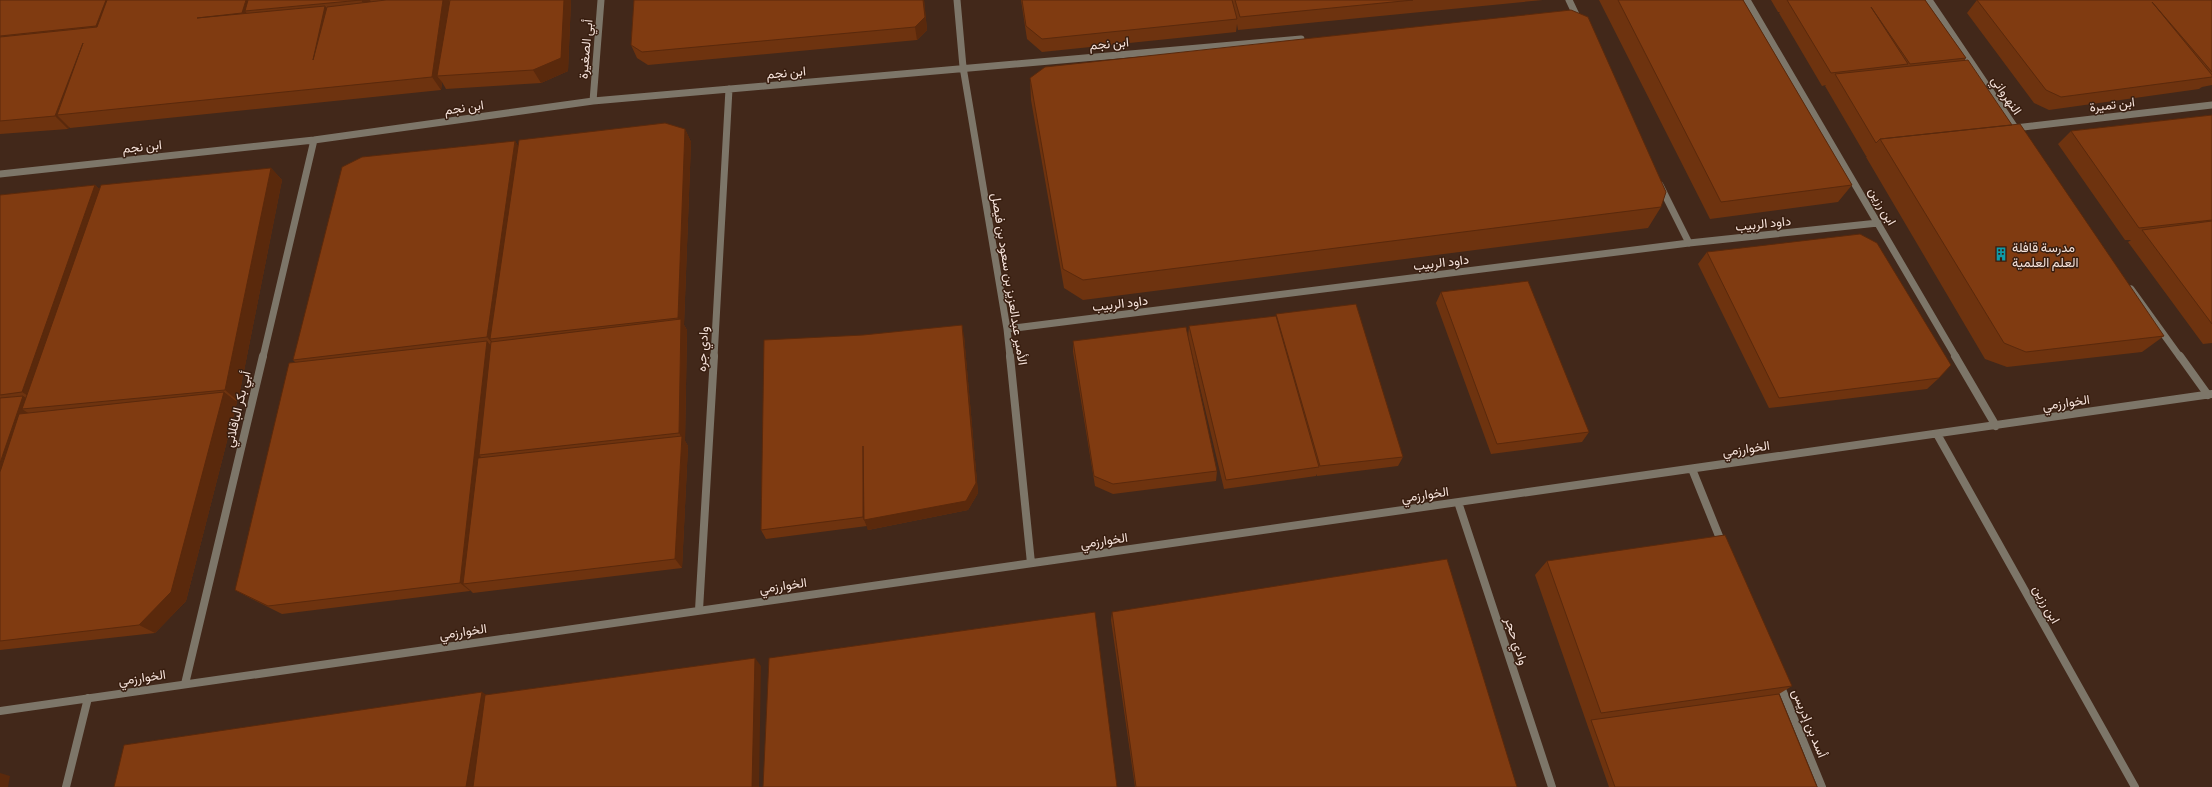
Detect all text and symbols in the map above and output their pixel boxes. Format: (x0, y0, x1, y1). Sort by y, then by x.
street label: أبي الصغيرة (574, 19, 599, 80)
street label: ابن نجم (1089, 33, 1130, 54)
street label: ابن نجم (766, 62, 807, 83)
street label: النهرواني (1986, 73, 2026, 119)
street label: ابن تميرة (2088, 93, 2136, 116)
street label: ابن نجم (443, 96, 485, 119)
street label: ابن نجم (121, 136, 163, 157)
street label: ابن رزين (1865, 184, 1900, 228)
street label: الأمير عبدالعزيز بن سعود بن فيصل (987, 192, 1032, 366)
street label: داود الربيب (1734, 212, 1792, 235)
place label: مدرسة قافلة العلم العلمية (2012, 239, 2078, 271)
building icon: مدرسة قافلة العلم العلمية (1993, 246, 2009, 262)
street label: داود الربيب (1412, 251, 1470, 274)
street label: داود الربيب (1091, 292, 1149, 315)
street label: وادي جره (693, 326, 714, 372)
street label: أبي بكر الباقلاني (220, 369, 256, 449)
street label: الخوارزمي (2041, 391, 2091, 416)
street label: الخوارزمي (1721, 437, 1771, 462)
street label: الخوارزمي (1400, 483, 1450, 508)
street label: الخوارزمي (1079, 529, 1129, 554)
street label: الخوارزمي (758, 574, 808, 599)
street label: ابن رزين (2029, 582, 2064, 626)
street label: وادي حجر (1499, 614, 1532, 668)
street label: الخوارزمي (438, 620, 488, 645)
street label: الخوارزمي (117, 666, 167, 691)
street label: أسد بن إدريس (1787, 686, 1831, 760)

